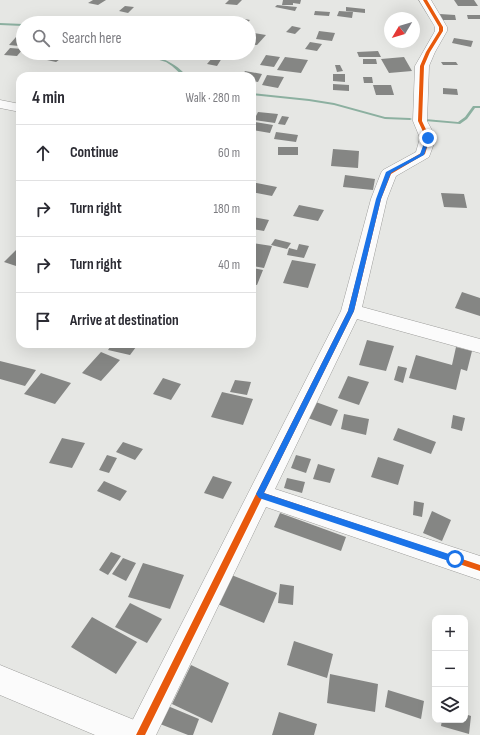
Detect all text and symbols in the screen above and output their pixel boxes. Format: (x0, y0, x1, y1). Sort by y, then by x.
north arrow (384, 12, 420, 48)
search box (16, 16, 256, 60)
icon: search (30, 27, 52, 49)
text: Search here (62, 29, 122, 48)
text: 4 min (32, 88, 65, 108)
text: Walk · 280 m (186, 90, 240, 106)
route end (419, 129, 437, 147)
icon: ahead (32, 142, 54, 164)
text: Continue (70, 143, 119, 162)
text: 60 m (218, 145, 240, 161)
icon: right (32, 198, 54, 220)
text: Turn right (70, 199, 122, 218)
text: 180 m (214, 201, 240, 217)
icon: right (32, 254, 54, 276)
text: Turn right (70, 255, 122, 274)
text: 40 m (218, 257, 240, 273)
icon: arrive (32, 310, 54, 332)
text: Arrive at destination (70, 311, 179, 330)
route start (446, 550, 464, 568)
map controls (432, 615, 468, 723)
button: + (432, 615, 468, 651)
button: − (432, 651, 468, 687)
button: layers (432, 687, 468, 723)

